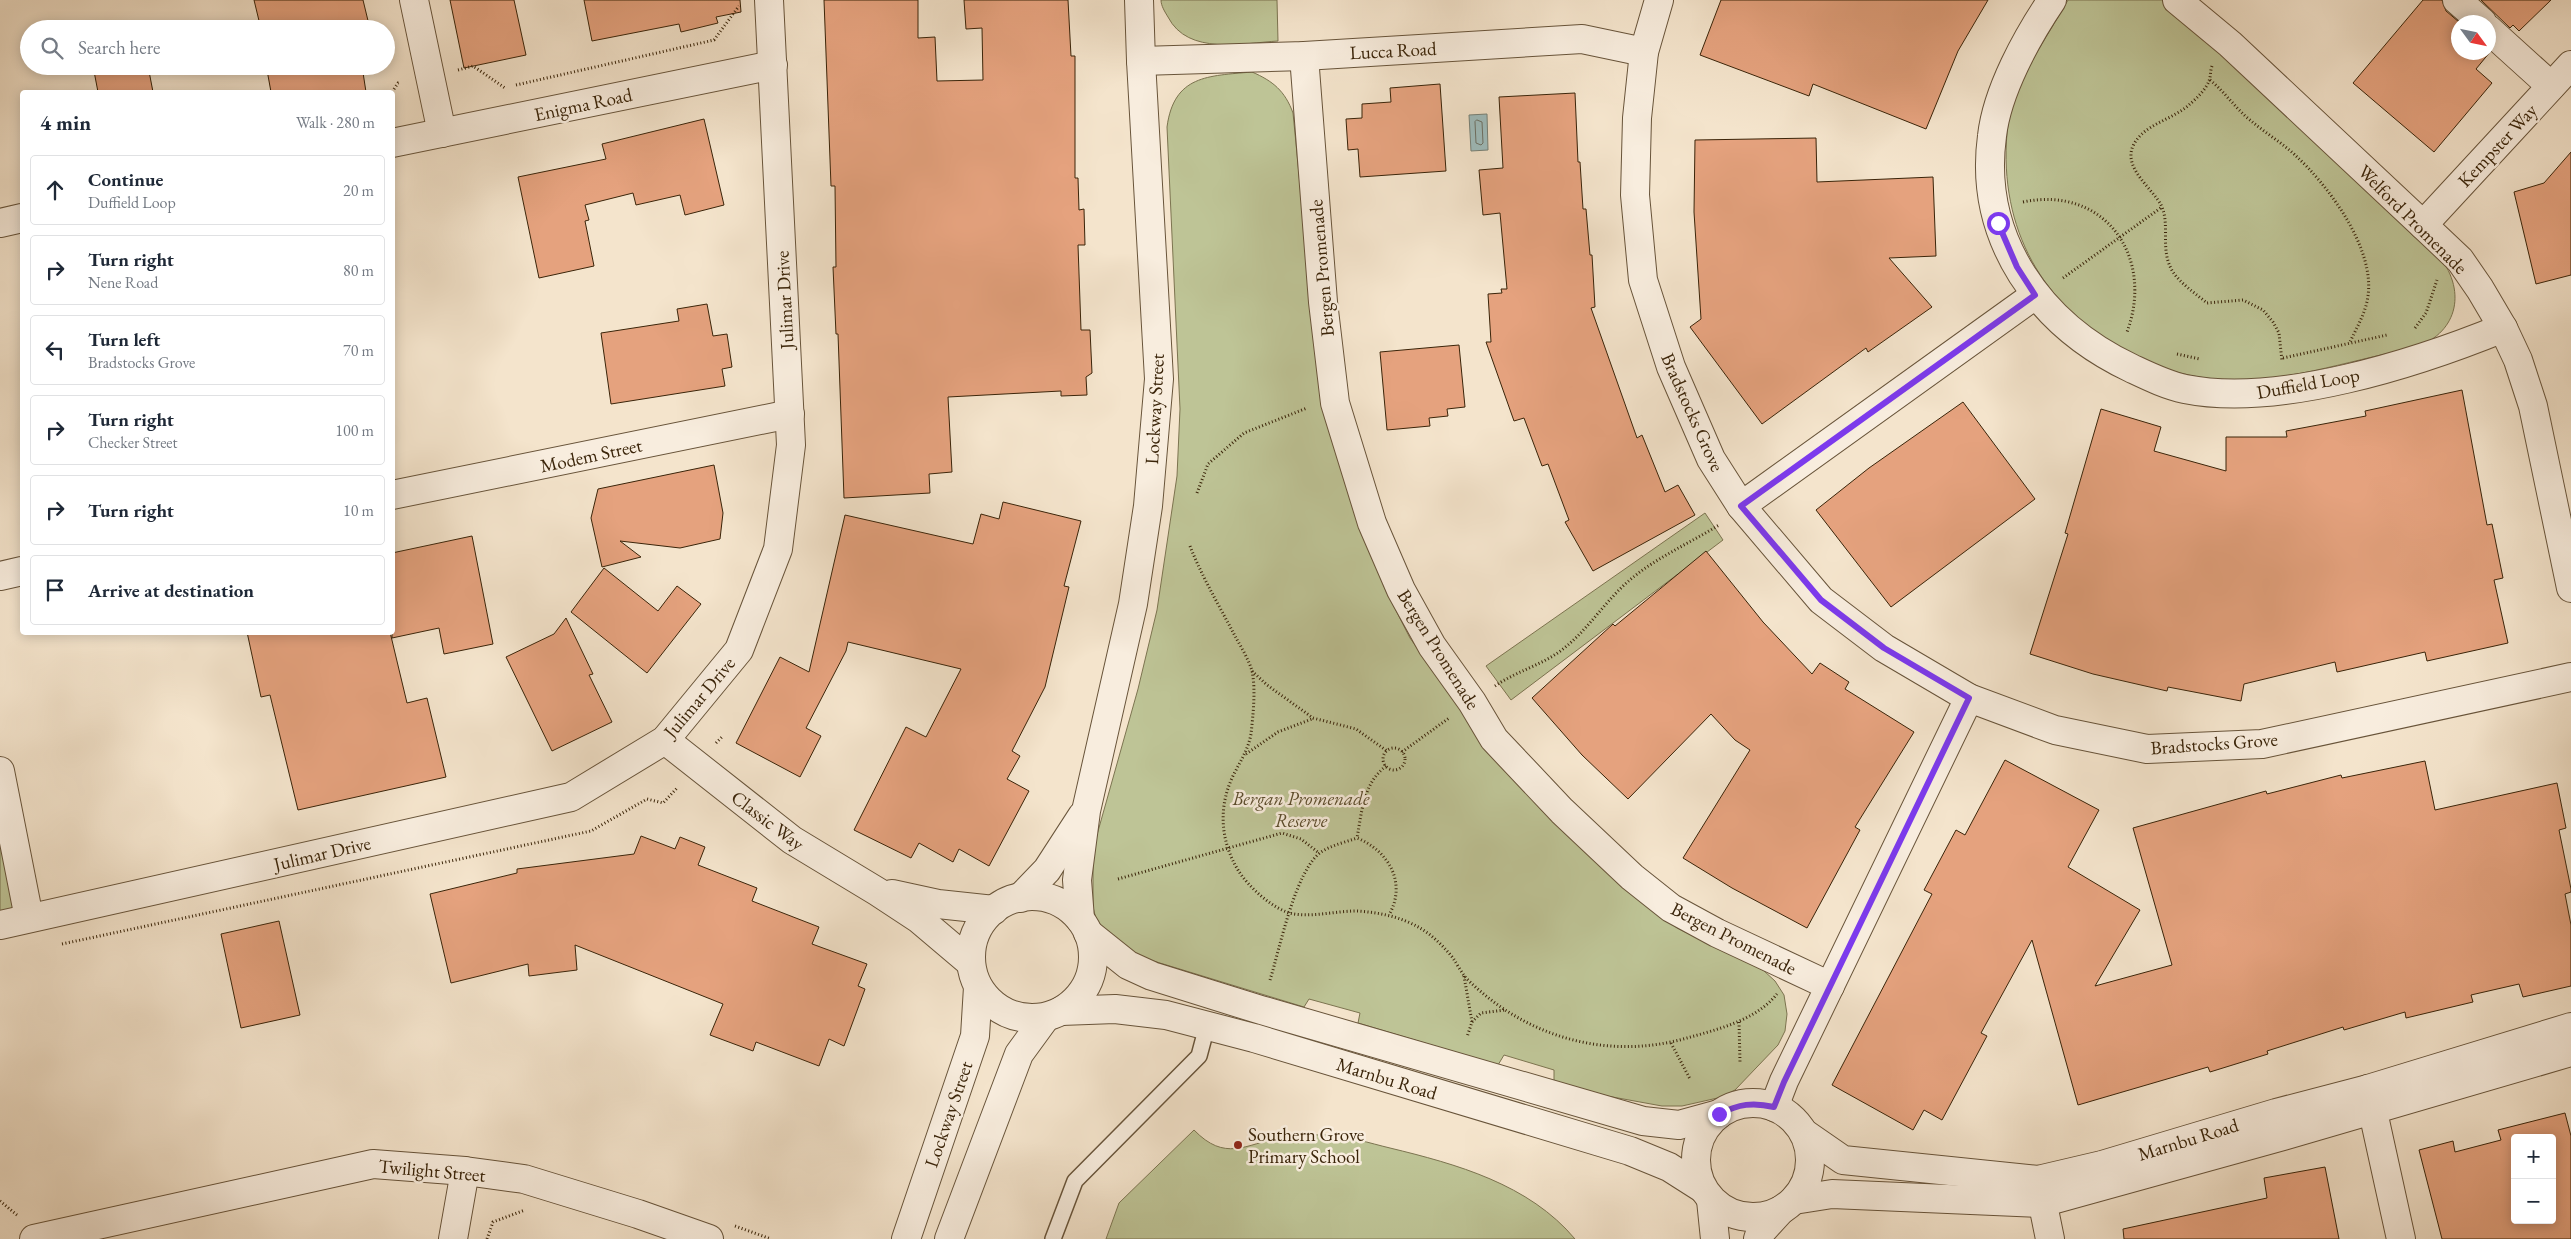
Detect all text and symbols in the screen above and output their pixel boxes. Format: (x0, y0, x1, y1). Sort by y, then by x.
north arrow (2451, 15, 2496, 60)
search box (20, 20, 395, 75)
icon: search (38, 34, 66, 62)
text: Search here (78, 35, 160, 60)
street label: Lucca Road (1349, 36, 1438, 65)
street label: Enigma Road (532, 82, 635, 127)
street label: Kempster Way (2452, 98, 2543, 193)
text: 4 min (40, 109, 91, 136)
text: Walk · 280 m (296, 112, 375, 133)
street label: Welford Promenade (2352, 159, 2473, 280)
text: Continue (88, 167, 163, 192)
icon: ahead (41, 176, 69, 204)
text: 20 m (343, 180, 374, 201)
text: Duffield Loop (88, 192, 176, 213)
street label: Bergen Promenade (1303, 198, 1340, 338)
route start (1987, 212, 2010, 235)
text: Turn right (88, 247, 174, 272)
street label: Julimar Drive (769, 250, 800, 352)
icon: right (41, 256, 69, 284)
text: 80 m (343, 260, 374, 281)
text: Nene Road (88, 272, 158, 293)
text: Turn left (88, 327, 160, 352)
icon: left (41, 336, 69, 364)
text: 70 m (343, 340, 374, 361)
street label: Bradstocks Grove (1655, 349, 1730, 475)
text: Bradstocks Grove (88, 352, 195, 373)
street label: Lockway Street (1139, 353, 1170, 465)
street label: Duffield Loop (2255, 362, 2362, 405)
text: Turn right (88, 407, 174, 432)
icon: right (41, 416, 69, 444)
text: 100 m (335, 420, 374, 441)
text: Checker Street (88, 432, 178, 453)
street label: Modem Street (538, 432, 644, 478)
icon: right (41, 496, 69, 524)
text: Turn right (88, 498, 174, 523)
text: 10 m (343, 500, 374, 521)
icon: arrive (41, 576, 69, 604)
text: Arrive at destination (88, 578, 254, 603)
street label: Bergen Promenade (1392, 584, 1486, 714)
street label: Julimar Drive (657, 651, 741, 745)
street label: Bradstocks Grove (2150, 727, 2278, 760)
street label: Classic Way (726, 785, 810, 856)
park label: Bergan Promenade Reserve (1231, 786, 1370, 833)
street label: Julimar Drive (269, 830, 373, 877)
street label: Bergen Promenade (1667, 896, 1801, 981)
street label: Marnbu Road (1333, 1051, 1441, 1106)
street label: Lockway Street (919, 1058, 978, 1171)
route end (1708, 1103, 1731, 1126)
street label: Marnbu Road (2135, 1112, 2242, 1167)
place label: Southern Grove Primary School (1248, 1122, 1364, 1169)
map controls (2511, 1134, 2556, 1224)
button: + (2511, 1134, 2556, 1179)
marker: Southern Grove Primary School (1232, 1139, 1244, 1151)
street label: Twilight Street (377, 1153, 487, 1188)
button: − (2511, 1179, 2556, 1224)

